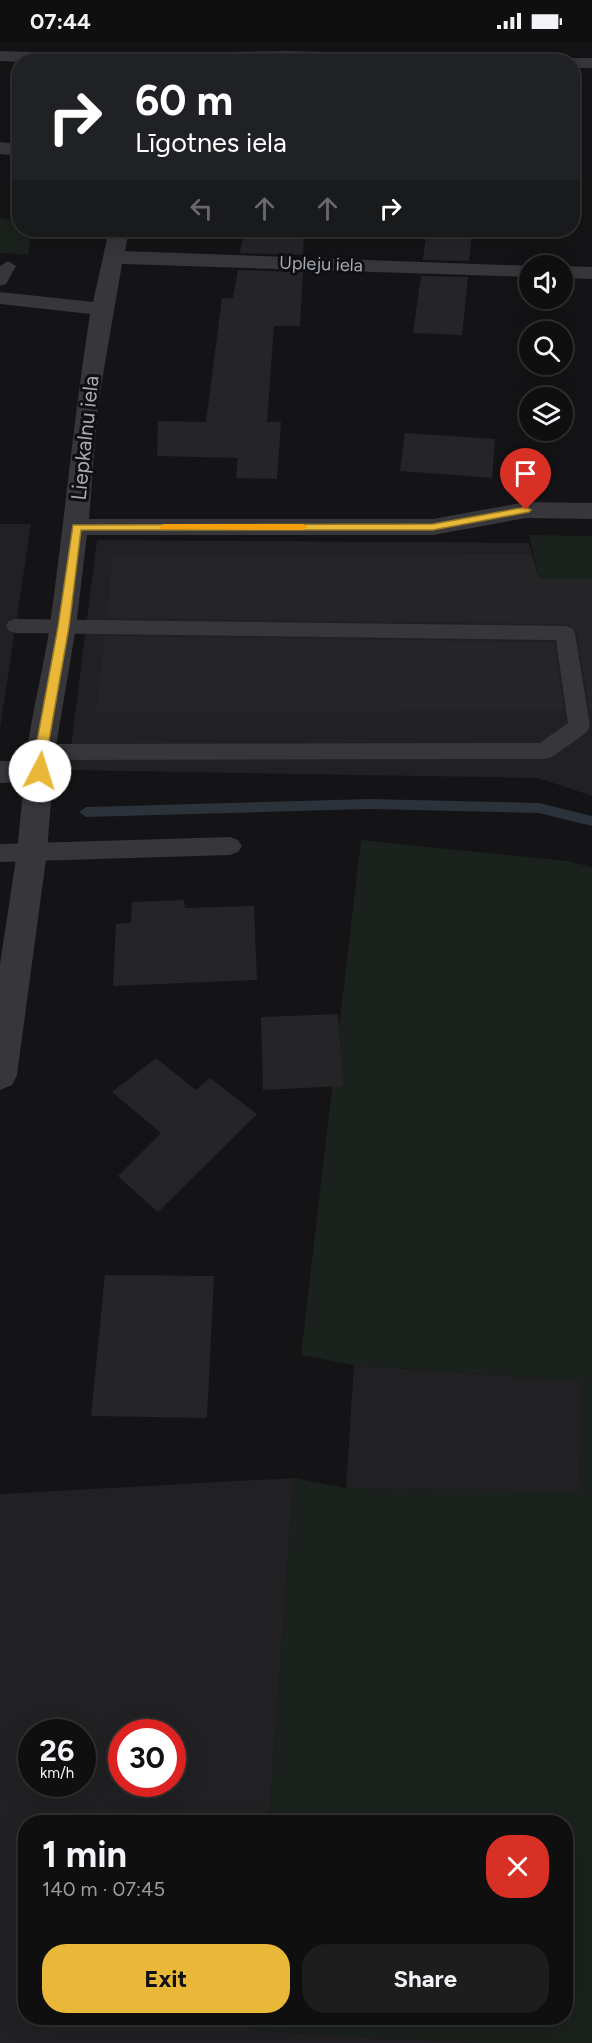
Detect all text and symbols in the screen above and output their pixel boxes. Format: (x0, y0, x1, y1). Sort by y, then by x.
text: 07:44 (30, 8, 91, 35)
text: 60 m (135, 75, 233, 126)
icon: right (36, 78, 114, 156)
text: Līgotnes iela (135, 126, 287, 159)
icon: left (185, 192, 218, 225)
icon: ahead (248, 192, 281, 225)
icon: ahead (311, 192, 344, 225)
icon: right (374, 192, 407, 225)
street label: Upleju iela (279, 252, 363, 276)
map controls (519, 255, 573, 441)
button: sound (519, 255, 573, 309)
button: search (519, 321, 573, 375)
street label: Liepkalnu iela (66, 374, 103, 502)
button: layers (519, 387, 573, 441)
pin (500, 448, 551, 510)
icon: arrive (509, 457, 542, 490)
position arrow (8, 739, 72, 803)
speed limit sign: 30 (108, 1719, 186, 1797)
text: 26 (40, 1732, 74, 1769)
text: km/h (40, 1764, 74, 1782)
text: 1 min (42, 1833, 127, 1876)
button: close (486, 1835, 549, 1898)
text: 140 m · 07:45 (42, 1877, 165, 1901)
button: Exit (42, 1944, 290, 2013)
button: Share (302, 1944, 549, 2013)

